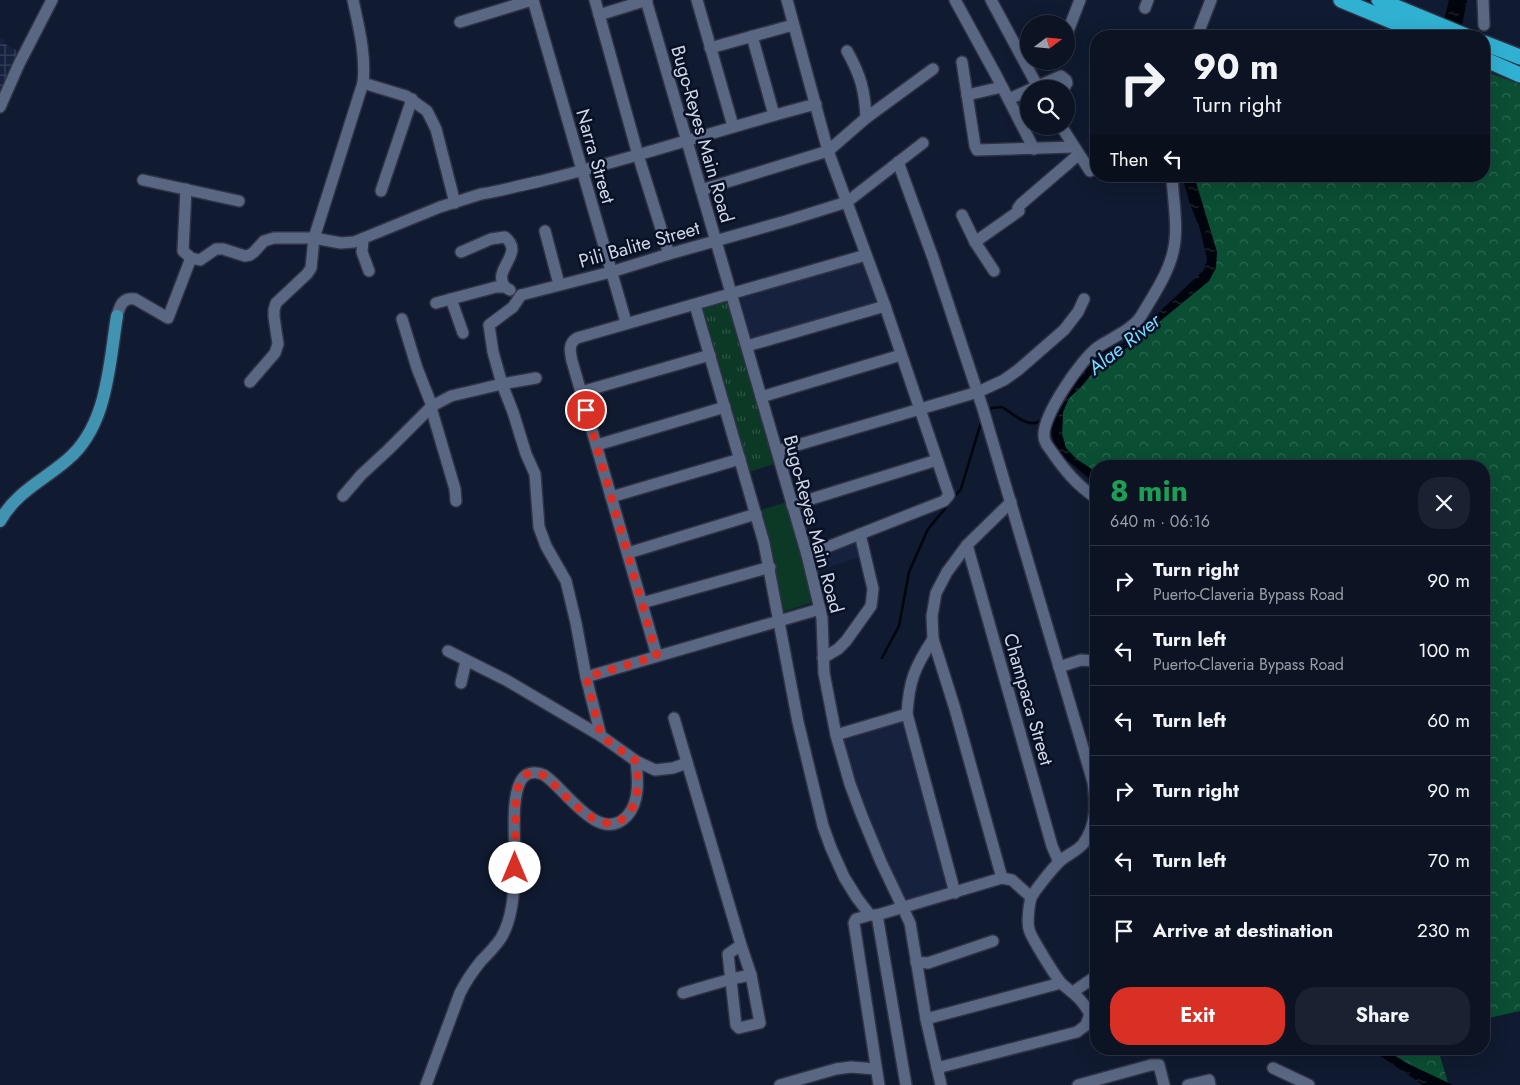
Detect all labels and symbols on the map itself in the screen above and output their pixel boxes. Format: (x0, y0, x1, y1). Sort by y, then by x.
north arrow (1020, 15, 1075, 70)
street label: Bugo-Reyes Main Road (664, 42, 741, 226)
street label: Narra Street (569, 106, 622, 207)
street label: Pili Balite Street (575, 214, 703, 275)
water label: Alae River (1081, 306, 1168, 383)
pin (565, 389, 607, 431)
street label: Bugo-Reyes Main Road (777, 432, 850, 616)
street label: Champaca Street (997, 630, 1060, 769)
position arrow (488, 841, 540, 893)

